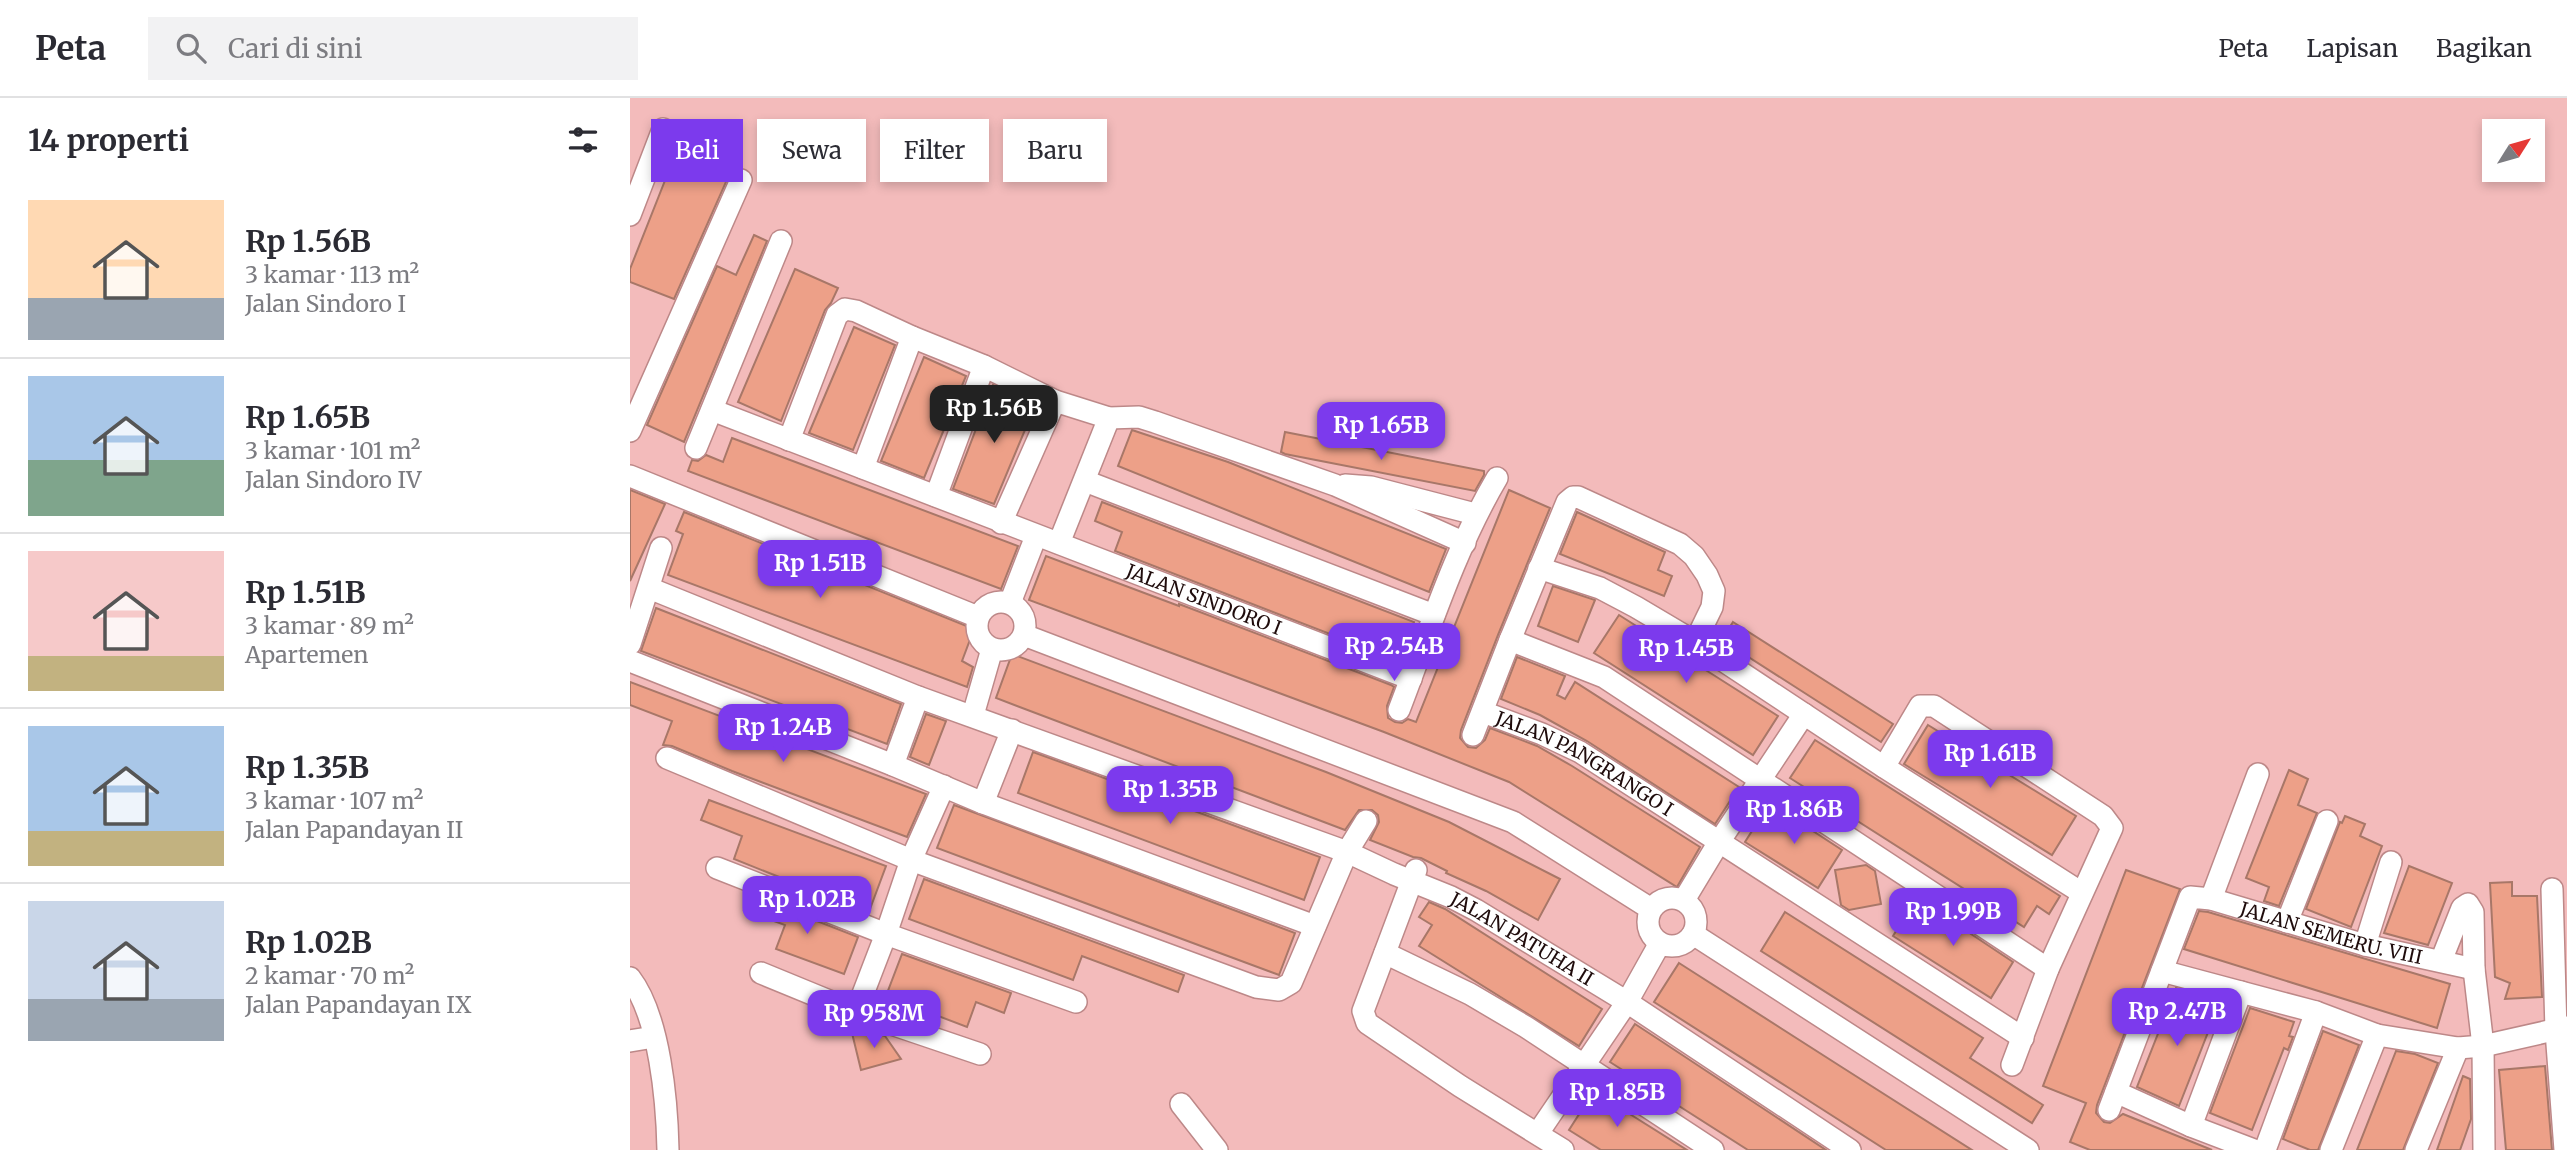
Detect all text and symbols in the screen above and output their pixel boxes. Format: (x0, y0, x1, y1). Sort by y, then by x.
search box (148, 17, 638, 80)
text: Peta (35, 28, 106, 69)
icon: search (172, 29, 210, 67)
text: Cari di sini (228, 32, 362, 65)
text: Peta (2218, 33, 2268, 64)
text: Lapisan (2306, 33, 2398, 64)
text: Bagikan (2436, 33, 2532, 64)
chip: Beli (651, 119, 743, 182)
chip: Sewa (757, 119, 866, 182)
chip: Filter (880, 119, 989, 182)
chip: Baru (1003, 119, 1107, 182)
north arrow (2482, 119, 2544, 182)
map controls (2482, 119, 2545, 182)
text: 14 properti (28, 121, 189, 159)
icon: filters (564, 121, 602, 159)
text: Rp 1.56B (245, 222, 371, 260)
icon: home (84, 228, 168, 312)
text: 3 kamar · 113 m² (245, 260, 419, 289)
text: Jalan Sindoro I (245, 289, 406, 318)
pin: Rp 1.56B (922, 386, 1066, 445)
text: Rp 1.56B (946, 393, 1042, 422)
text: Rp 1.65B (245, 398, 370, 436)
pin: Rp 1.65B (1309, 402, 1453, 462)
icon: home (84, 404, 168, 488)
text: Rp 1.65B (1333, 410, 1429, 439)
text: 3 kamar · 101 m² (245, 436, 420, 465)
text: Jalan Sindoro IV (245, 465, 422, 494)
pin: Rp 1.51B (748, 540, 892, 600)
text: Rp 1.51B (774, 548, 866, 577)
street label: JALAN SINDORO I (1122, 558, 1285, 640)
text: Rp 1.51B (245, 573, 366, 611)
icon: home (84, 579, 168, 663)
text: 3 kamar · 89 m² (245, 611, 414, 640)
pin: Rp 2.54B (1322, 624, 1466, 683)
pin: Rp 1.45B (1614, 626, 1758, 685)
text: Rp 2.54B (1344, 631, 1444, 660)
text: Rp 1.45B (1638, 633, 1734, 662)
text: Apartemen (245, 640, 369, 669)
pin: Rp 1.24B (711, 704, 855, 764)
street label: JALAN PANGRANGO I (1491, 705, 1678, 821)
text: Rp 1.24B (734, 712, 832, 741)
pin: Rp 1.61B (1918, 730, 2062, 790)
text: Rp 1.61B (1944, 738, 2036, 767)
text: Rp 1.35B (245, 748, 369, 786)
icon: home (84, 754, 168, 838)
pin: Rp 1.35B (1098, 766, 1242, 826)
text: Rp 1.35B (1122, 774, 1218, 803)
text: 3 kamar · 107 m² (245, 786, 423, 815)
pin: Rp 1.86B (1722, 786, 1866, 846)
text: Rp 1.86B (1745, 794, 1843, 823)
text: Jalan Papandayan II (245, 815, 463, 844)
pin: Rp 1.02B (735, 876, 879, 936)
text: Rp 1.02B (758, 884, 856, 913)
street label: JALAN PATUHA II (1445, 886, 1598, 991)
pin: Rp 1.99B (1881, 888, 2025, 948)
text: Rp 1.99B (1905, 896, 2001, 925)
street label: JALAN SEMERU. VIII (2236, 896, 2425, 969)
text: Rp 1.02B (245, 923, 372, 961)
icon: home (84, 929, 168, 1013)
text: 2 kamar · 70 m² (245, 961, 414, 990)
pin: Rp 2.47B (2105, 988, 2249, 1048)
text: Jalan Papandayan IX (245, 990, 472, 1019)
pin: Rp 958M (809, 990, 939, 1050)
text: Rp 2.47B (2128, 996, 2226, 1025)
text: Rp 958M (824, 998, 924, 1027)
pin: Rp 1.85B (1545, 1070, 1689, 1129)
text: Rp 1.85B (1569, 1077, 1665, 1106)

